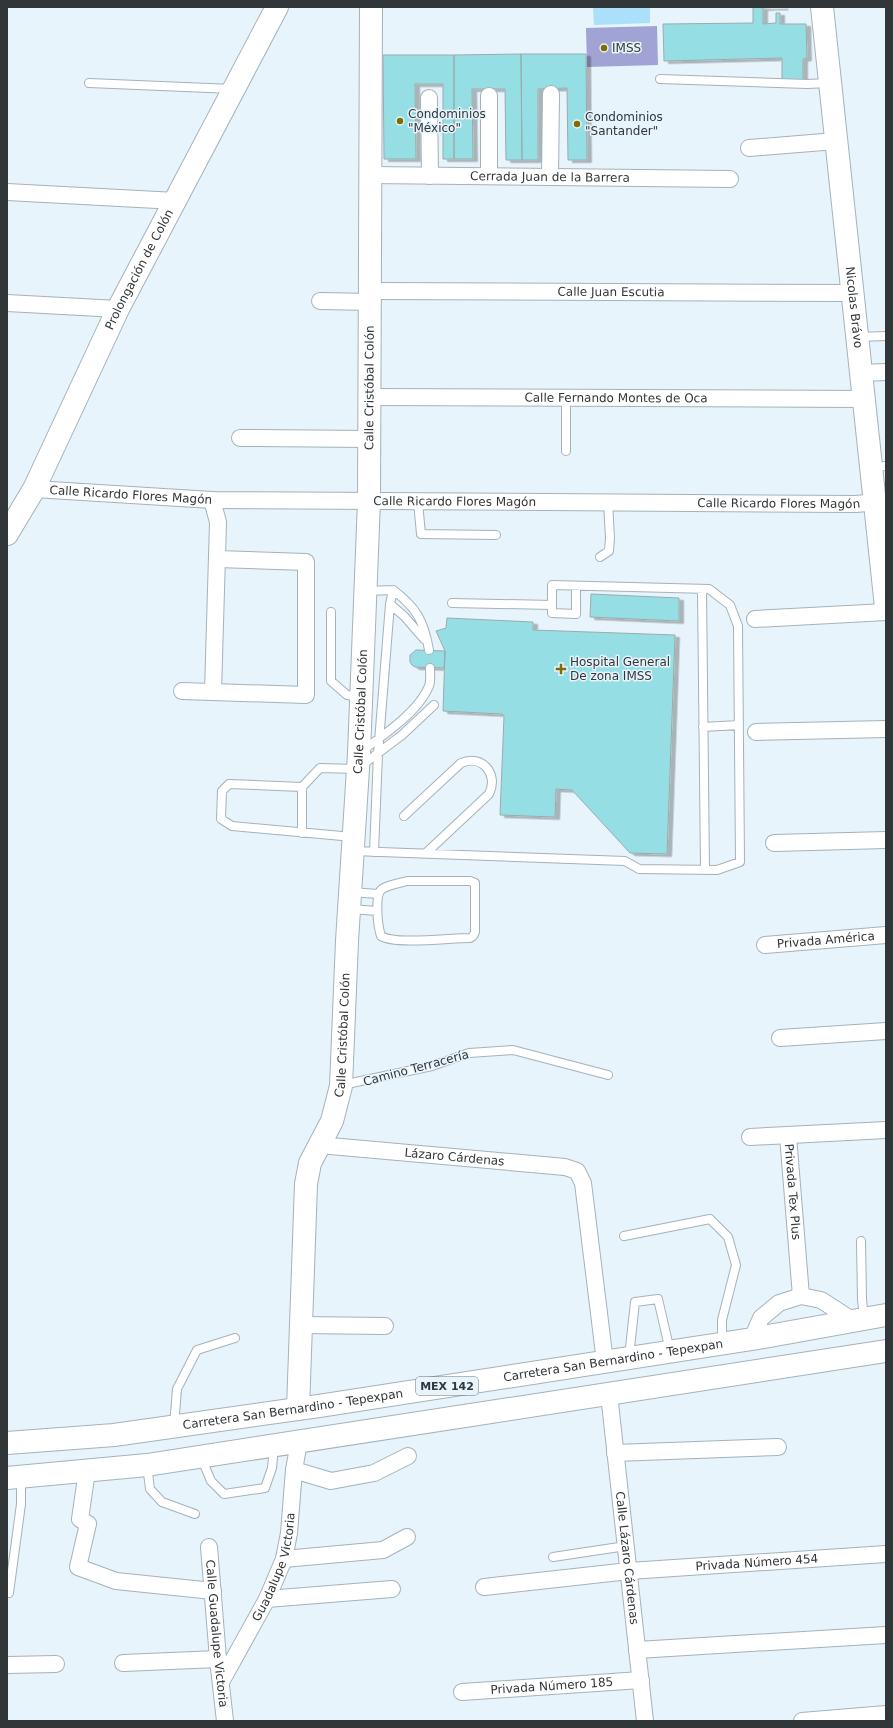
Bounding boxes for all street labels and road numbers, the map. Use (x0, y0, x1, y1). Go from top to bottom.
street label: Cerrada Juan de la Barrera (470, 169, 630, 185)
street label: Prolongación de Colón (102, 207, 176, 332)
street label: Nicolas Brávo (843, 266, 865, 349)
street label: Calle Juan Escutia (557, 285, 665, 299)
street label: Calle Cristóbal Colón (362, 325, 377, 450)
street label: Calle Fernando Montes de Oca (524, 391, 708, 405)
street label: Calle Ricardo Flores Magón (49, 483, 213, 507)
street label: Calle Ricardo Flores Magón (373, 494, 536, 509)
street label: Calle Ricardo Flores Magón (697, 496, 861, 511)
street label: Calle Cristóbal Colón (351, 649, 370, 774)
street label: Privada América (776, 929, 875, 951)
street label: Calle Cristóbal Colón (331, 972, 353, 1099)
street label: Camino Terracería (362, 1047, 470, 1089)
street label: Privada Tex Plus (782, 1143, 803, 1240)
street label: Lázaro Cárdenas (404, 1146, 505, 1169)
street label: Carretera San Bernardino - Tepexpan (502, 1337, 724, 1384)
road number: MEX 142 (416, 1377, 478, 1395)
street label: Carretera San Bernardino - Tepexpan (182, 1386, 404, 1432)
street label: Calle Lázaro Cárdenas (613, 1491, 641, 1625)
street label: Guadalupe Victoria (249, 1512, 298, 1624)
street label: Privada Número 454 (695, 1551, 819, 1574)
street label: Calle Guadalupe Victoria (203, 1559, 230, 1708)
street label: Privada Número 185 (490, 1675, 614, 1697)

